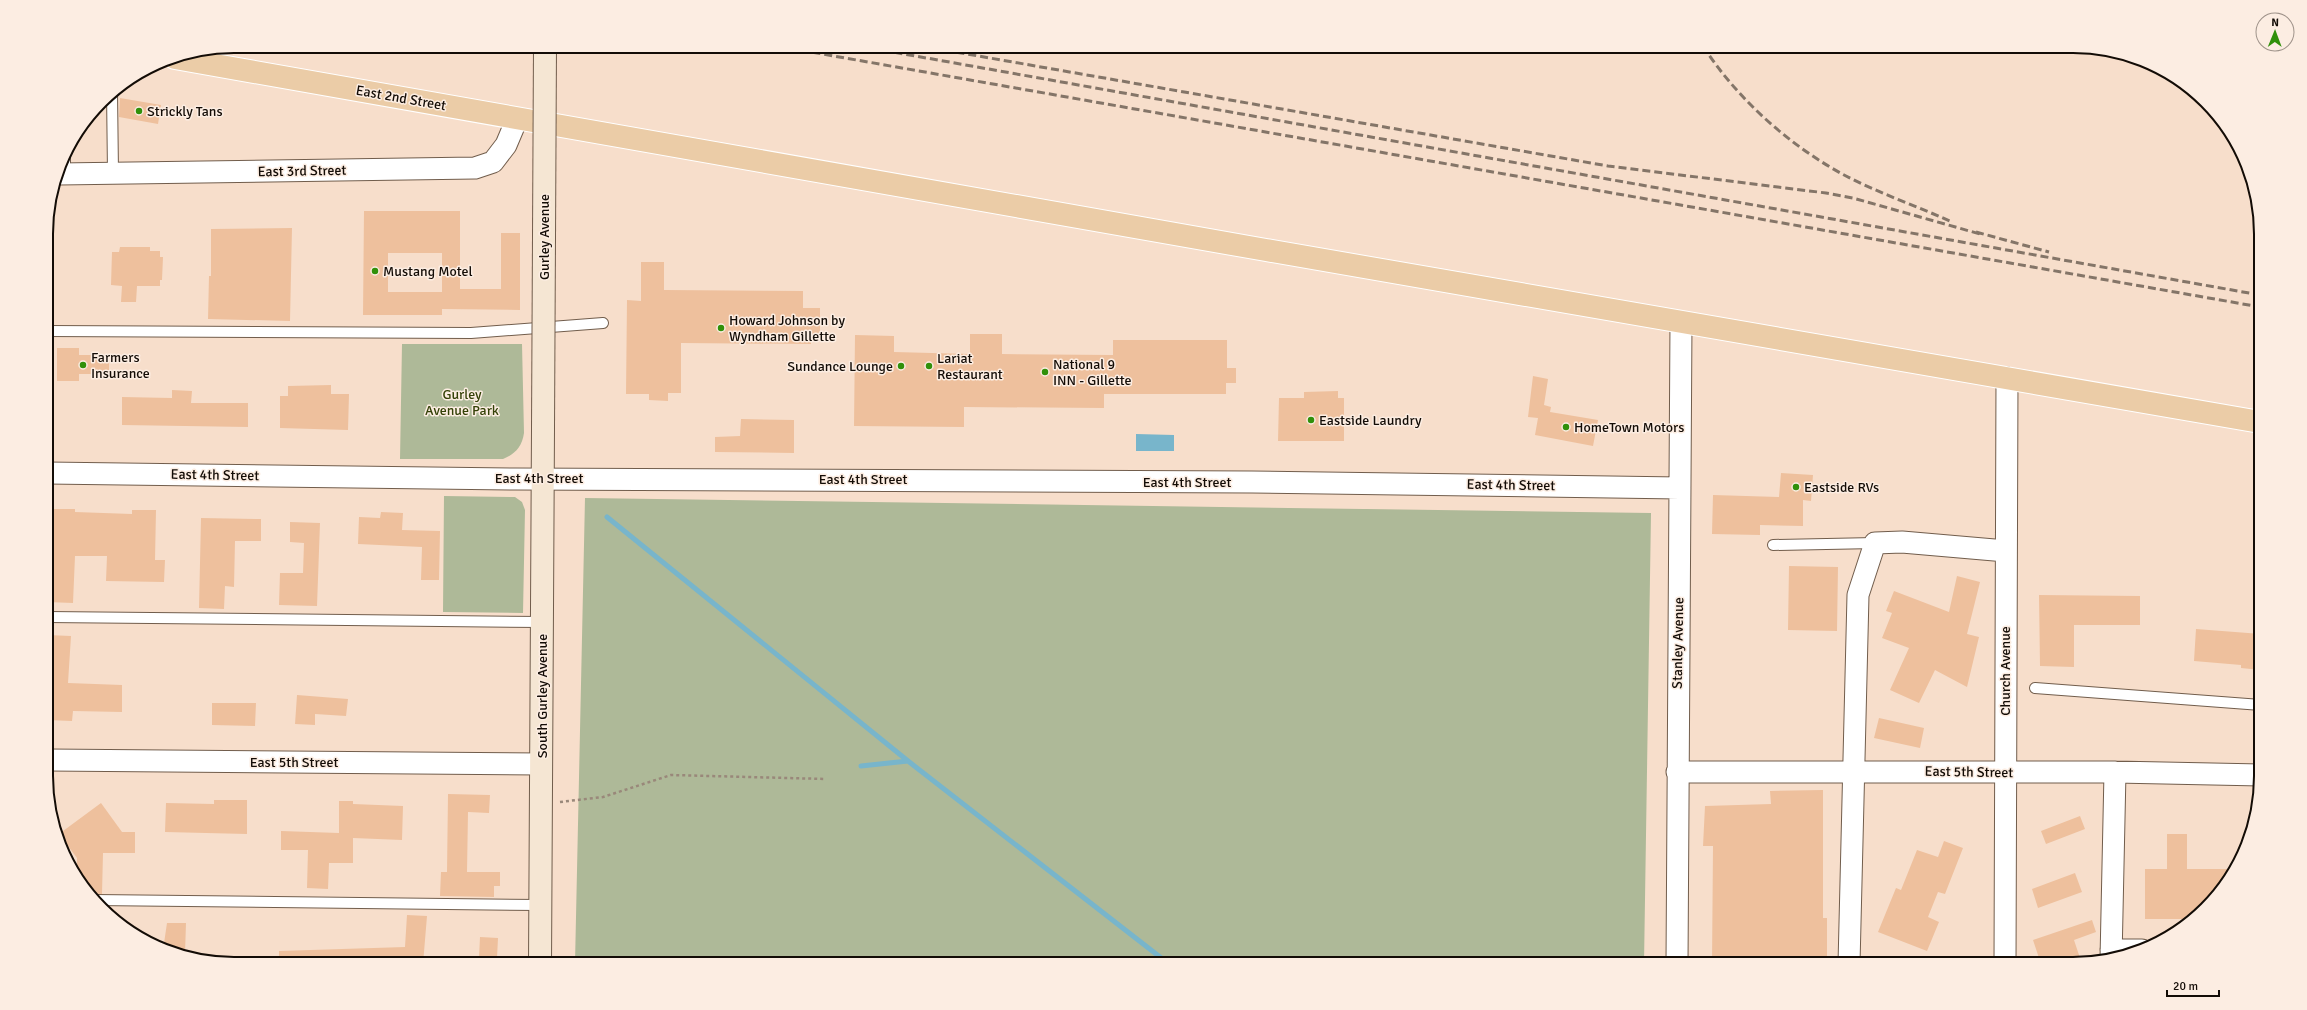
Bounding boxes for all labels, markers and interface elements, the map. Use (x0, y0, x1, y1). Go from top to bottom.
north arrow (2255, 12, 2295, 52)
text: N (2271, 16, 2279, 29)
street label: East 2nd Street (355, 82, 447, 114)
place label: Strickly Tans (147, 103, 223, 120)
marker: Strickly Tans (134, 106, 144, 116)
street label: East 3rd Street (258, 162, 347, 180)
street label: Gurley Avenue (536, 194, 553, 280)
place label: Mustang Motel (383, 263, 473, 280)
marker: Mustang Motel (370, 266, 380, 276)
place label: Howard Johnson by Wyndham Gillette (729, 312, 846, 345)
marker: Howard Johnson by Wyndham Gillette (716, 323, 726, 333)
place label: Farmers Insurance (91, 349, 150, 382)
place label: Lariat Restaurant (937, 350, 1003, 383)
place label: National 9 INN - Gillette (1053, 356, 1132, 389)
place label: Sundance Lounge (787, 358, 893, 375)
marker: Farmers Insurance (78, 360, 88, 370)
marker: Sundance Lounge (896, 361, 906, 371)
marker: Lariat Restaurant (924, 361, 934, 371)
marker: National 9 INN - Gillette (1040, 367, 1050, 377)
park label: Gurley Avenue Park (425, 386, 499, 419)
place label: Eastside Laundry (1319, 412, 1422, 429)
marker: Eastside Laundry (1306, 415, 1316, 425)
place label: HomeTown Motors (1574, 419, 1684, 436)
marker: HomeTown Motors (1561, 422, 1571, 432)
street label: East 4th Street (171, 466, 260, 484)
street label: East 4th Street (495, 470, 583, 487)
street label: East 4th Street (819, 471, 907, 488)
street label: East 4th Street (1143, 474, 1231, 491)
street label: East 4th Street (1467, 476, 1556, 494)
place label: Eastside RVs (1804, 479, 1879, 496)
marker: Eastside RVs (1791, 482, 1801, 492)
street label: Stanley Avenue (1669, 597, 1687, 689)
street label: Church Avenue (1997, 626, 2014, 716)
street label: South Gurley Avenue (534, 634, 551, 758)
street label: East 5th Street (250, 754, 338, 771)
street label: East 5th Street (1925, 763, 2014, 781)
scale bar (2167, 972, 2219, 998)
text: 20 m (2173, 979, 2198, 994)

